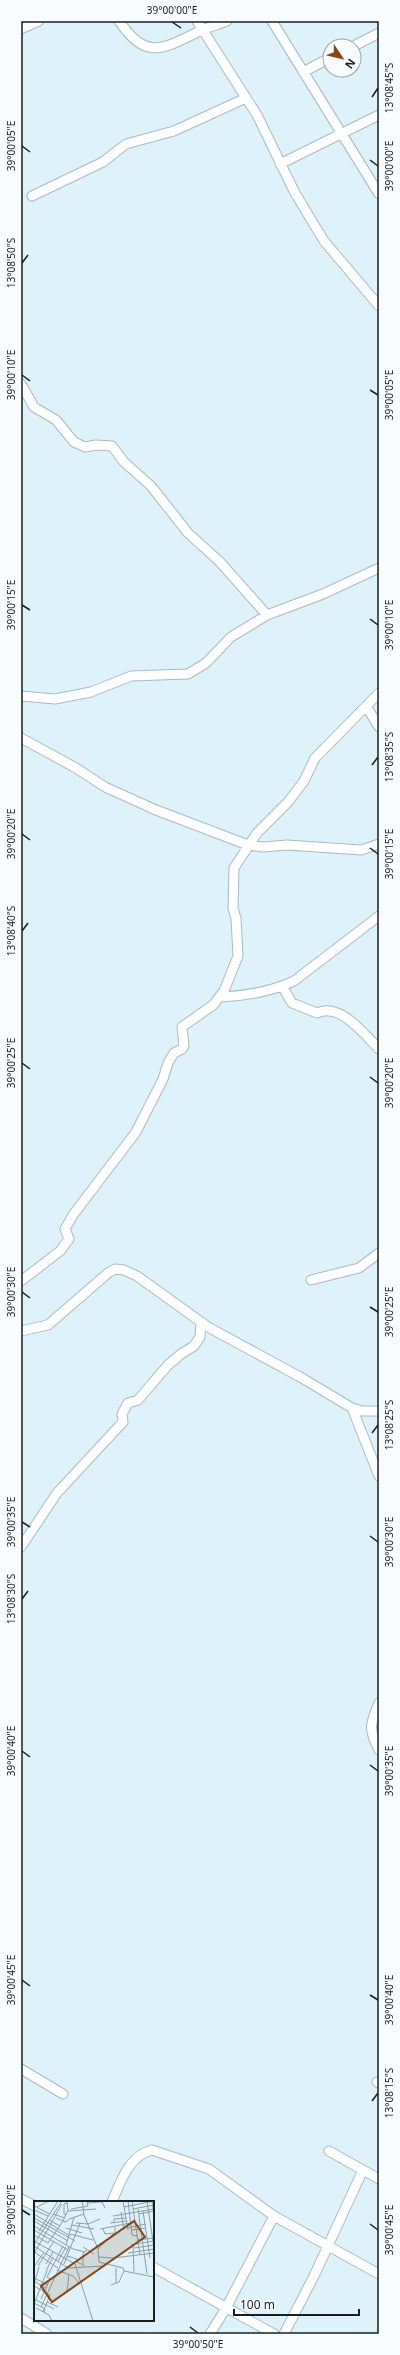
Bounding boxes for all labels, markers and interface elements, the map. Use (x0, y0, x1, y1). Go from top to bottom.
text: 39°00'00"E (147, 3, 197, 17)
north arrow (322, 38, 362, 78)
text: N (342, 56, 359, 72)
text: 13°08'45"S (382, 62, 396, 113)
text: 39°00'05"E (4, 121, 18, 171)
text: 39°00'00"E (382, 141, 396, 191)
text: 13°08'50"S (4, 237, 18, 288)
text: 39°00'10"E (4, 350, 18, 400)
text: 39°00'05"E (382, 370, 396, 420)
text: 39°00'15"E (4, 580, 18, 630)
text: 39°00'10"E (382, 600, 396, 650)
text: 13°08'35"S (382, 731, 396, 782)
text: 39°00'20"E (4, 809, 18, 859)
text: 39°00'15"E (382, 829, 396, 879)
text: 13°08'40"S (4, 905, 18, 956)
text: 39°00'25"E (4, 1038, 18, 1088)
text: 39°00'20"E (382, 1058, 396, 1108)
text: 39°00'30"E (4, 1267, 18, 1317)
text: 39°00'25"E (382, 1287, 396, 1337)
text: 13°08'25"S (382, 1399, 396, 1450)
text: 39°00'35"E (4, 1497, 18, 1547)
text: 39°00'30"E (382, 1517, 396, 1567)
text: 13°08'30"S (4, 1573, 18, 1624)
text: 39°00'40"E (4, 1726, 18, 1776)
text: 39°00'35"E (382, 1746, 396, 1796)
text: 39°00'45"E (4, 1955, 18, 2005)
text: 39°00'40"E (382, 1975, 396, 2025)
text: 13°08'15"S (382, 2067, 396, 2118)
text: 39°00'50"E (4, 2185, 18, 2235)
inset map (34, 2201, 154, 2321)
text: 39°00'45"E (382, 2205, 396, 2255)
scale bar (234, 2291, 359, 2317)
text: 100 m (240, 2296, 275, 2313)
text: 39°00'50"E (173, 2337, 223, 2351)

